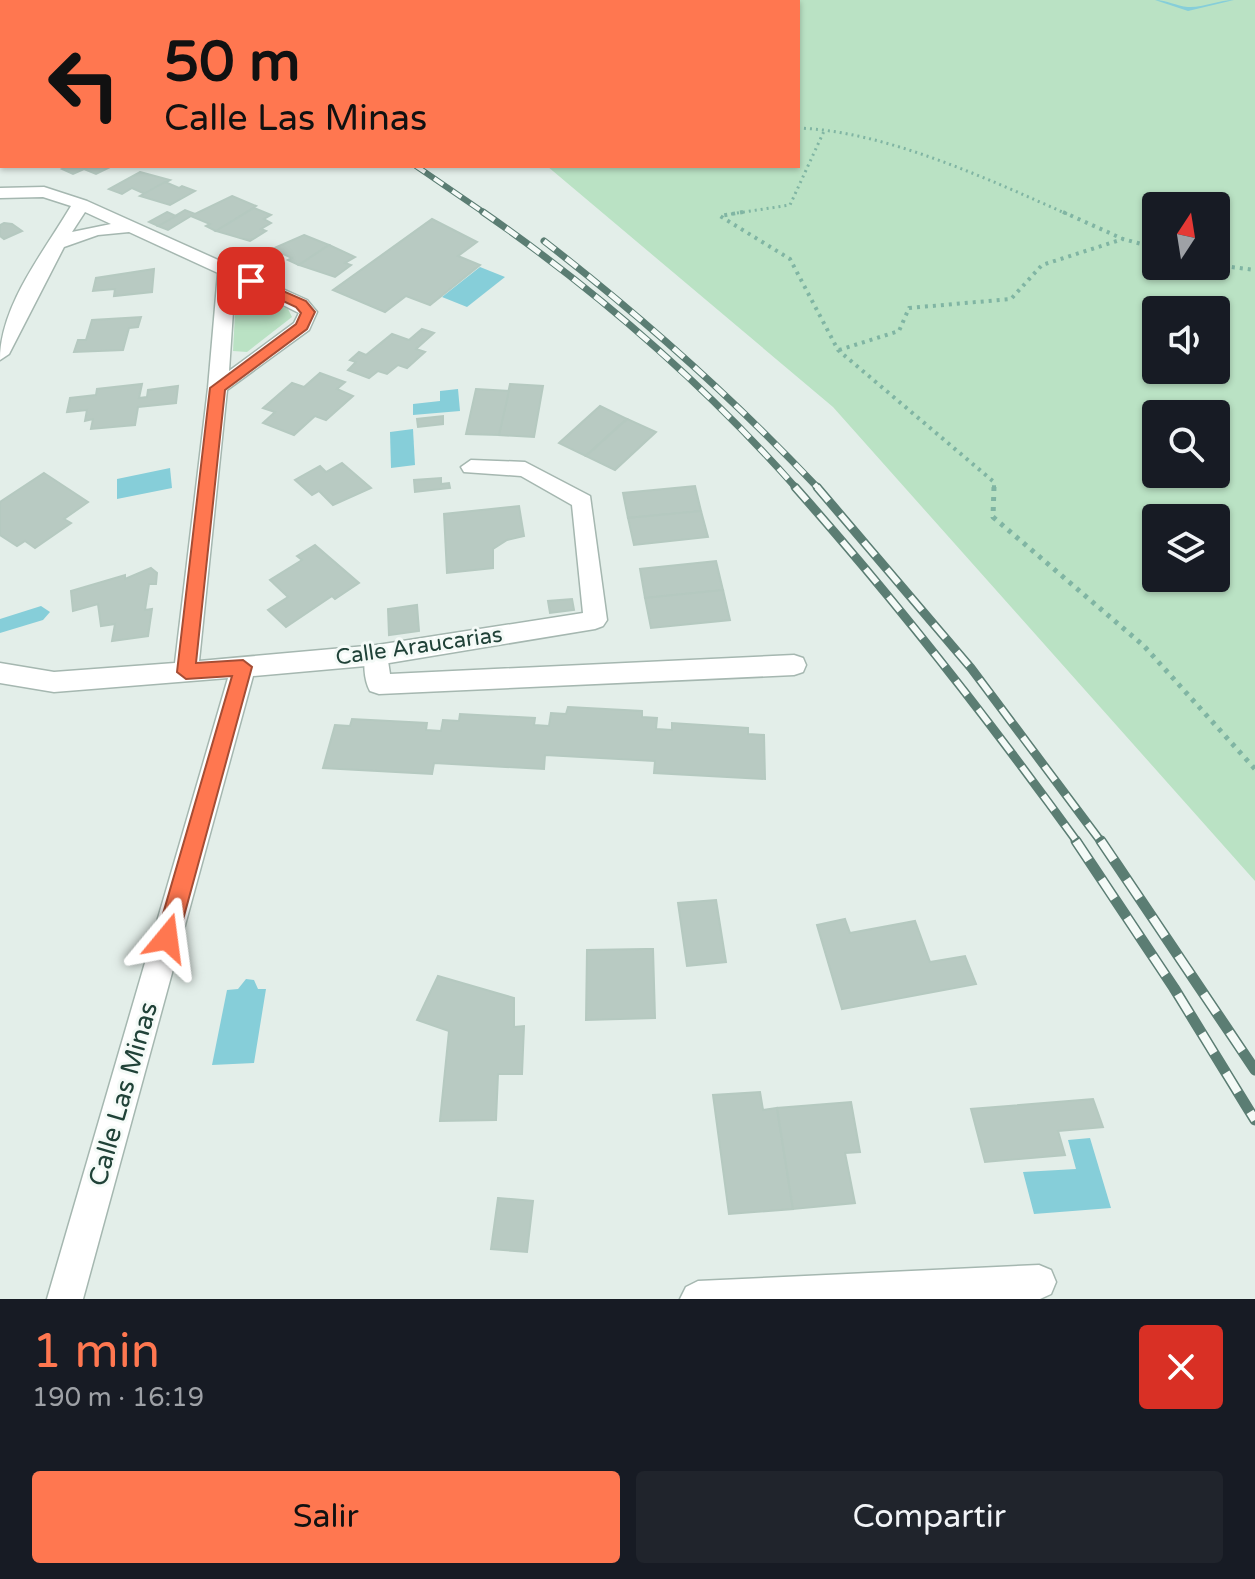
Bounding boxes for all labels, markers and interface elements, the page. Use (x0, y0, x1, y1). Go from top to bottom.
text: 50 m (164, 29, 300, 96)
icon: left (32, 32, 136, 136)
text: Calle Las Minas (164, 97, 427, 140)
north arrow (1142, 192, 1230, 280)
map controls (1142, 192, 1230, 592)
pin (217, 247, 285, 315)
icon: arrive (229, 259, 273, 303)
button: sound (1142, 296, 1230, 384)
button: search (1142, 400, 1230, 488)
button: layers (1142, 504, 1230, 592)
street label: Calle Araucarias (334, 621, 504, 671)
position arrow (125, 896, 209, 980)
street label: Calle Las Minas (82, 998, 164, 1190)
text: 1 min (32, 1323, 160, 1381)
button: close (1139, 1325, 1223, 1409)
text: 190 m · 16:19 (32, 1382, 204, 1413)
button: Salir (32, 1471, 620, 1563)
button: Compartir (636, 1471, 1223, 1563)

